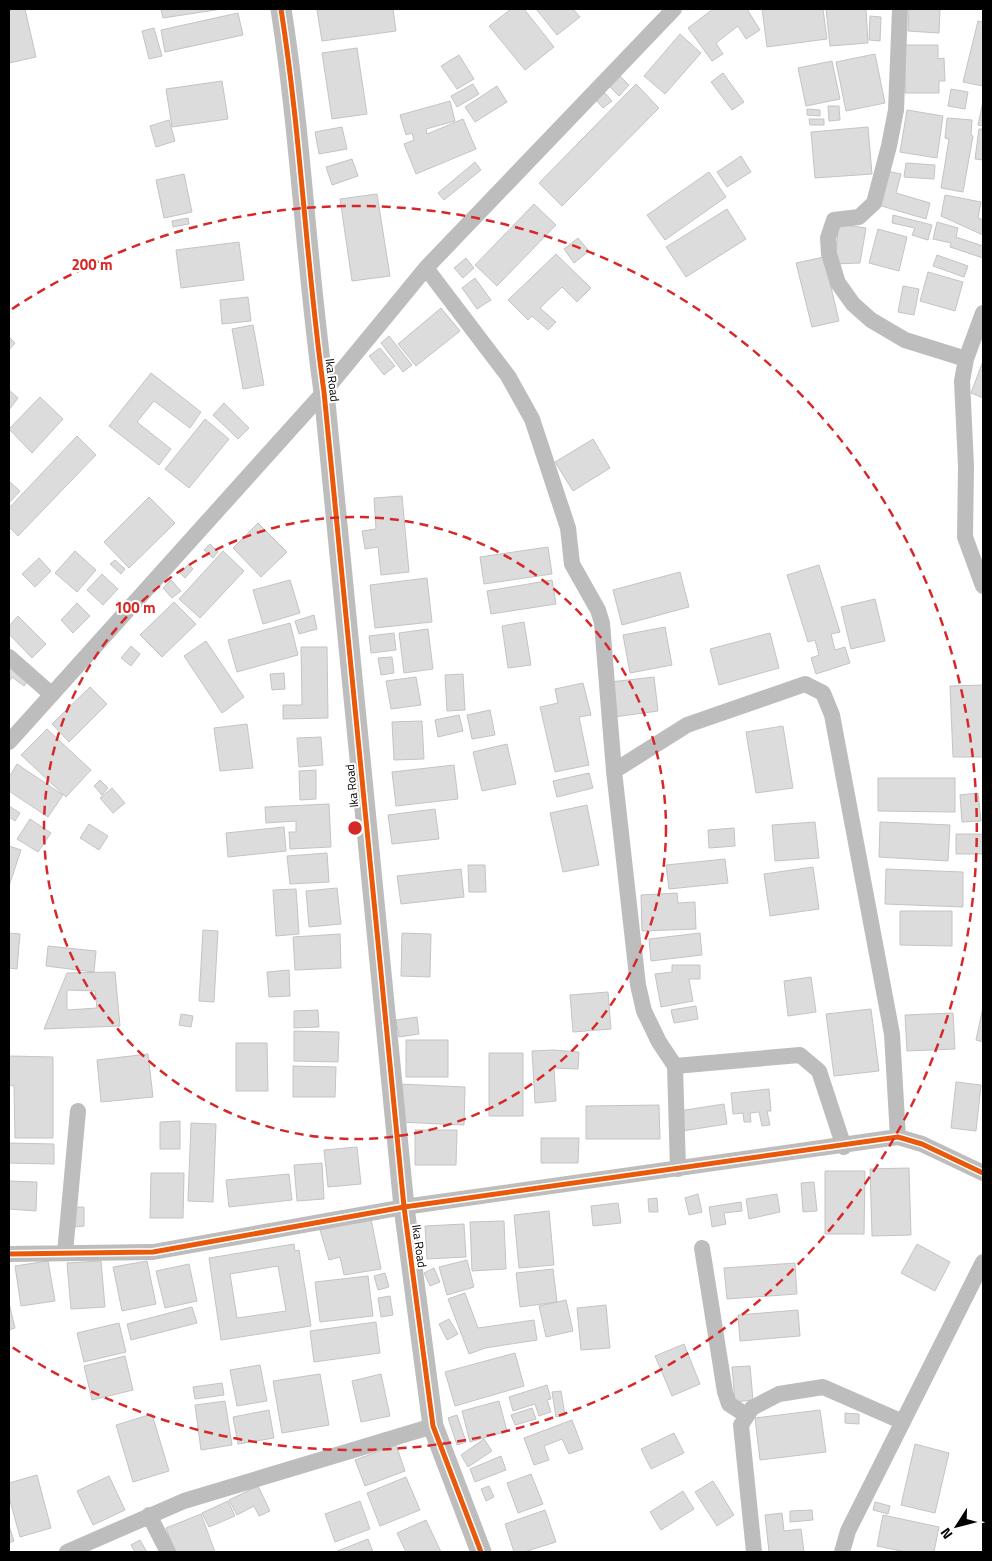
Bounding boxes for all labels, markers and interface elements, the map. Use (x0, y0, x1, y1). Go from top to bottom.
text: 200 m (71, 253, 113, 276)
street label: Ika Road (320, 357, 345, 403)
text: 100 m (114, 596, 156, 619)
street label: Ika Road (340, 764, 363, 809)
centre of rings (346, 819, 364, 837)
street label: Ika Road (407, 1223, 432, 1269)
north arrow (932, 1501, 982, 1551)
text: N (935, 1524, 957, 1544)

